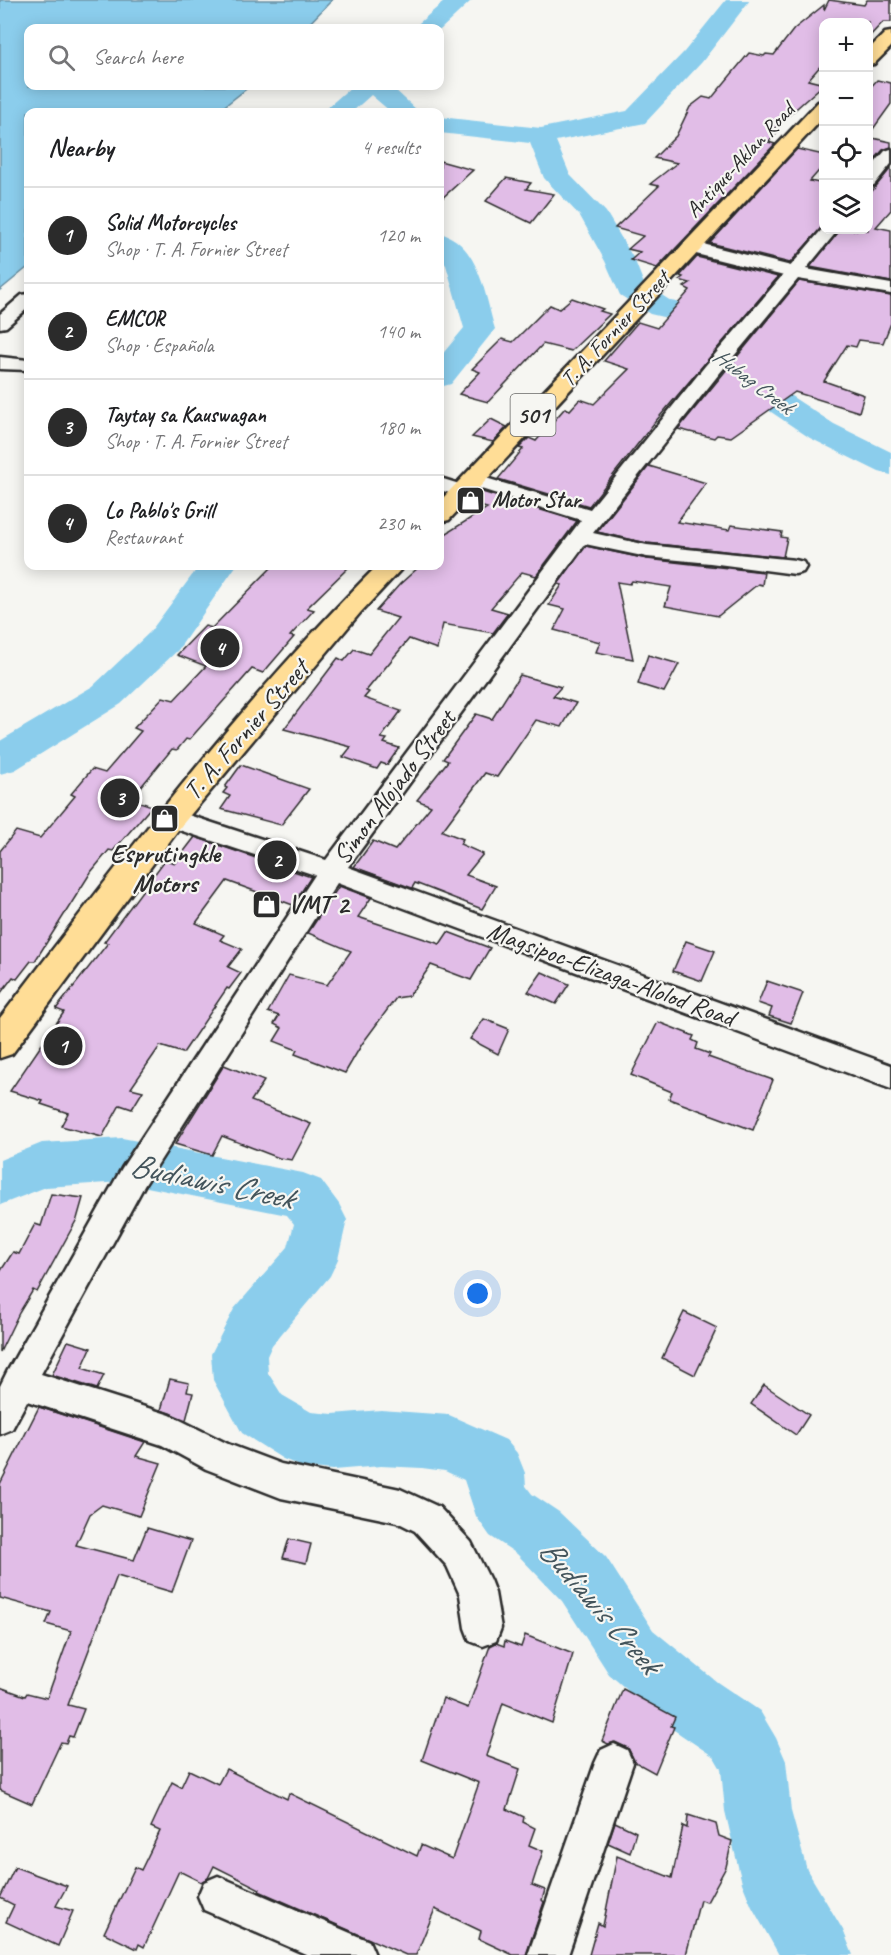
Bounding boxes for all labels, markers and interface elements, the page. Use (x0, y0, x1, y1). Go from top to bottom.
map controls (819, 18, 873, 234)
button: + (819, 18, 873, 72)
search box (24, 24, 444, 90)
icon: search (45, 41, 78, 74)
text: Search here (93, 43, 183, 71)
button: − (819, 72, 873, 126)
street label: Antique-Aklan Road (679, 94, 803, 224)
button: locate (819, 126, 873, 180)
text: Nearby (48, 131, 113, 164)
text: 4 results (361, 135, 420, 160)
button: layers (819, 180, 873, 234)
text: Solid Motorcycles (105, 209, 236, 237)
text: 1 (63, 223, 72, 248)
text: 120 m (377, 223, 420, 248)
text: Shop · T. A. Fornier Street (105, 237, 287, 262)
street label: T. A. Fornier Street (554, 263, 678, 393)
text: EMCOR (105, 305, 165, 333)
text: 2 (63, 319, 72, 344)
text: 140 m (377, 319, 420, 344)
text: Shop · Española (105, 333, 214, 358)
water label: Hubag Creek (708, 342, 802, 422)
road number: 501 (510, 394, 556, 436)
text: Taytay sa Kauswagan (105, 401, 266, 429)
text: 3 (63, 415, 72, 440)
text: 180 m (377, 415, 420, 440)
text: Shop · T. A. Fornier Street (105, 429, 287, 454)
shop icon: Motor Star (455, 484, 487, 516)
place label: Motor Star (492, 486, 583, 514)
text: Lo Pablo's Grill (105, 497, 214, 525)
text: 4 (63, 511, 72, 536)
text: 230 m (377, 511, 420, 536)
text: Restaurant (105, 525, 182, 550)
pin: 4 (200, 626, 240, 670)
street label: T. A. Fornier Street (176, 651, 318, 807)
street label: Simon Alojado Street (325, 701, 464, 871)
pin: 3 (100, 776, 140, 820)
shop icon: Esprutingkle Motors (149, 803, 181, 835)
place label: Esprutingkle Motors (110, 837, 222, 900)
pin: 2 (258, 838, 296, 882)
shop icon: VMT 2 (251, 888, 283, 920)
place label: VMT 2 (288, 888, 351, 921)
street label: Magsipoc-Elizaga-Alolod Road (483, 914, 743, 1035)
pin: 1 (44, 1024, 82, 1068)
water label: Budiawis Creek (127, 1143, 302, 1220)
your location (463, 1279, 492, 1308)
water label: Budiawis Creek (530, 1530, 673, 1686)

